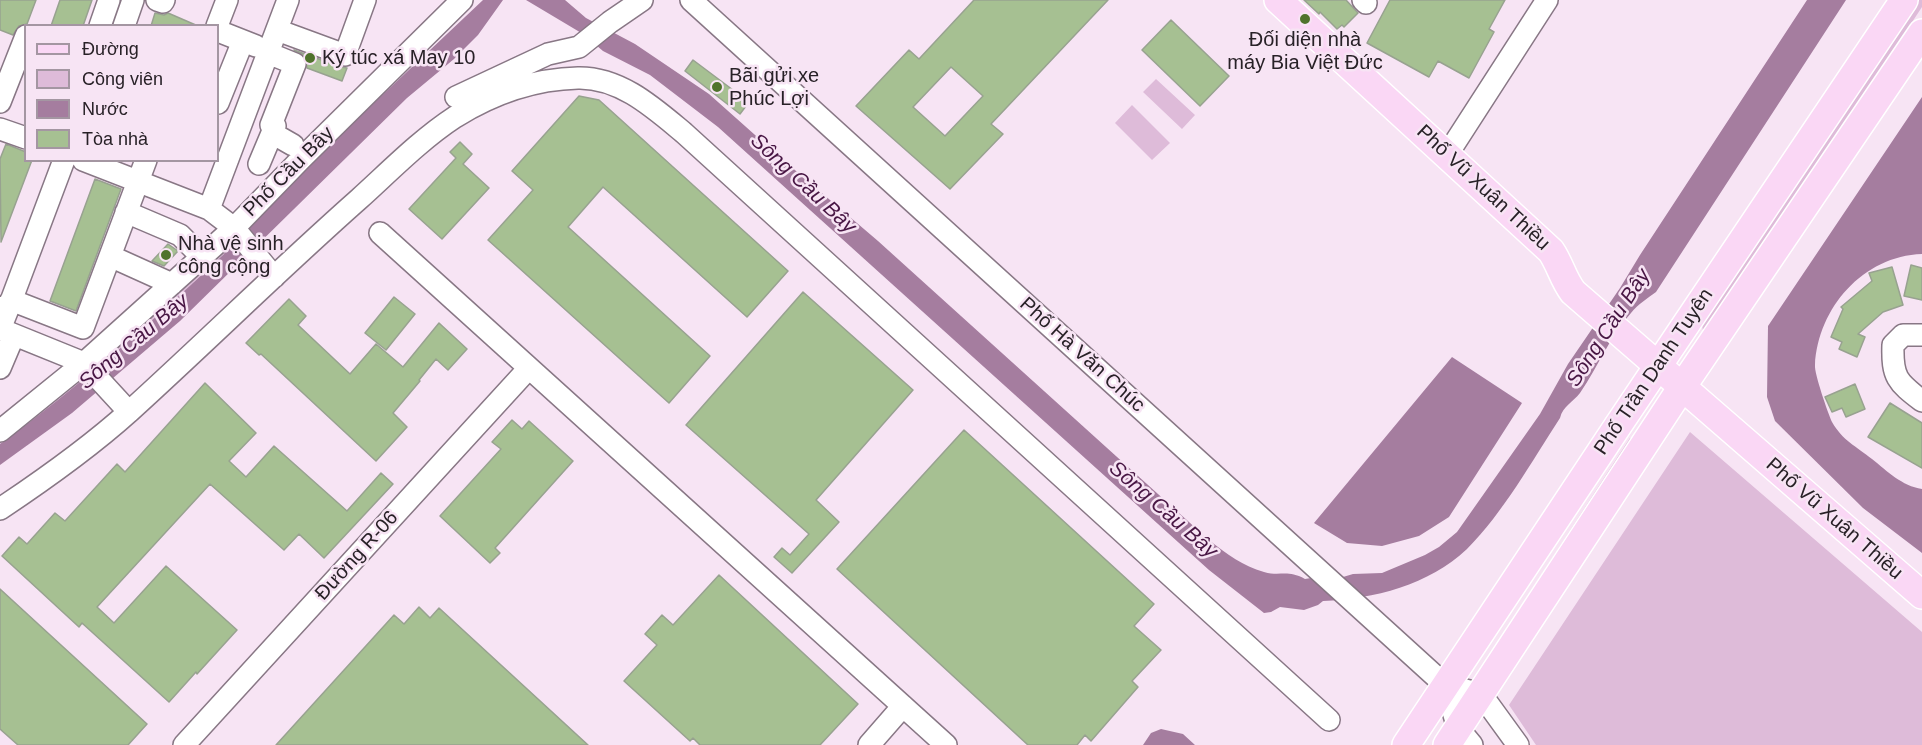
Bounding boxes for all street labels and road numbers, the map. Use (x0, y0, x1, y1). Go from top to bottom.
street label: Phố Vũ Xuân Thiều (1411, 120, 1555, 256)
street label: Phố Cầu Bây (239, 122, 339, 222)
street label: Phố Trần Danh Tuyên (1589, 284, 1719, 460)
street label: Phố Hà Văn Chúc (1014, 293, 1150, 417)
street label: Phố Vũ Xuân Thiều (1761, 453, 1907, 585)
street label: Đường R-06 (311, 506, 403, 606)

